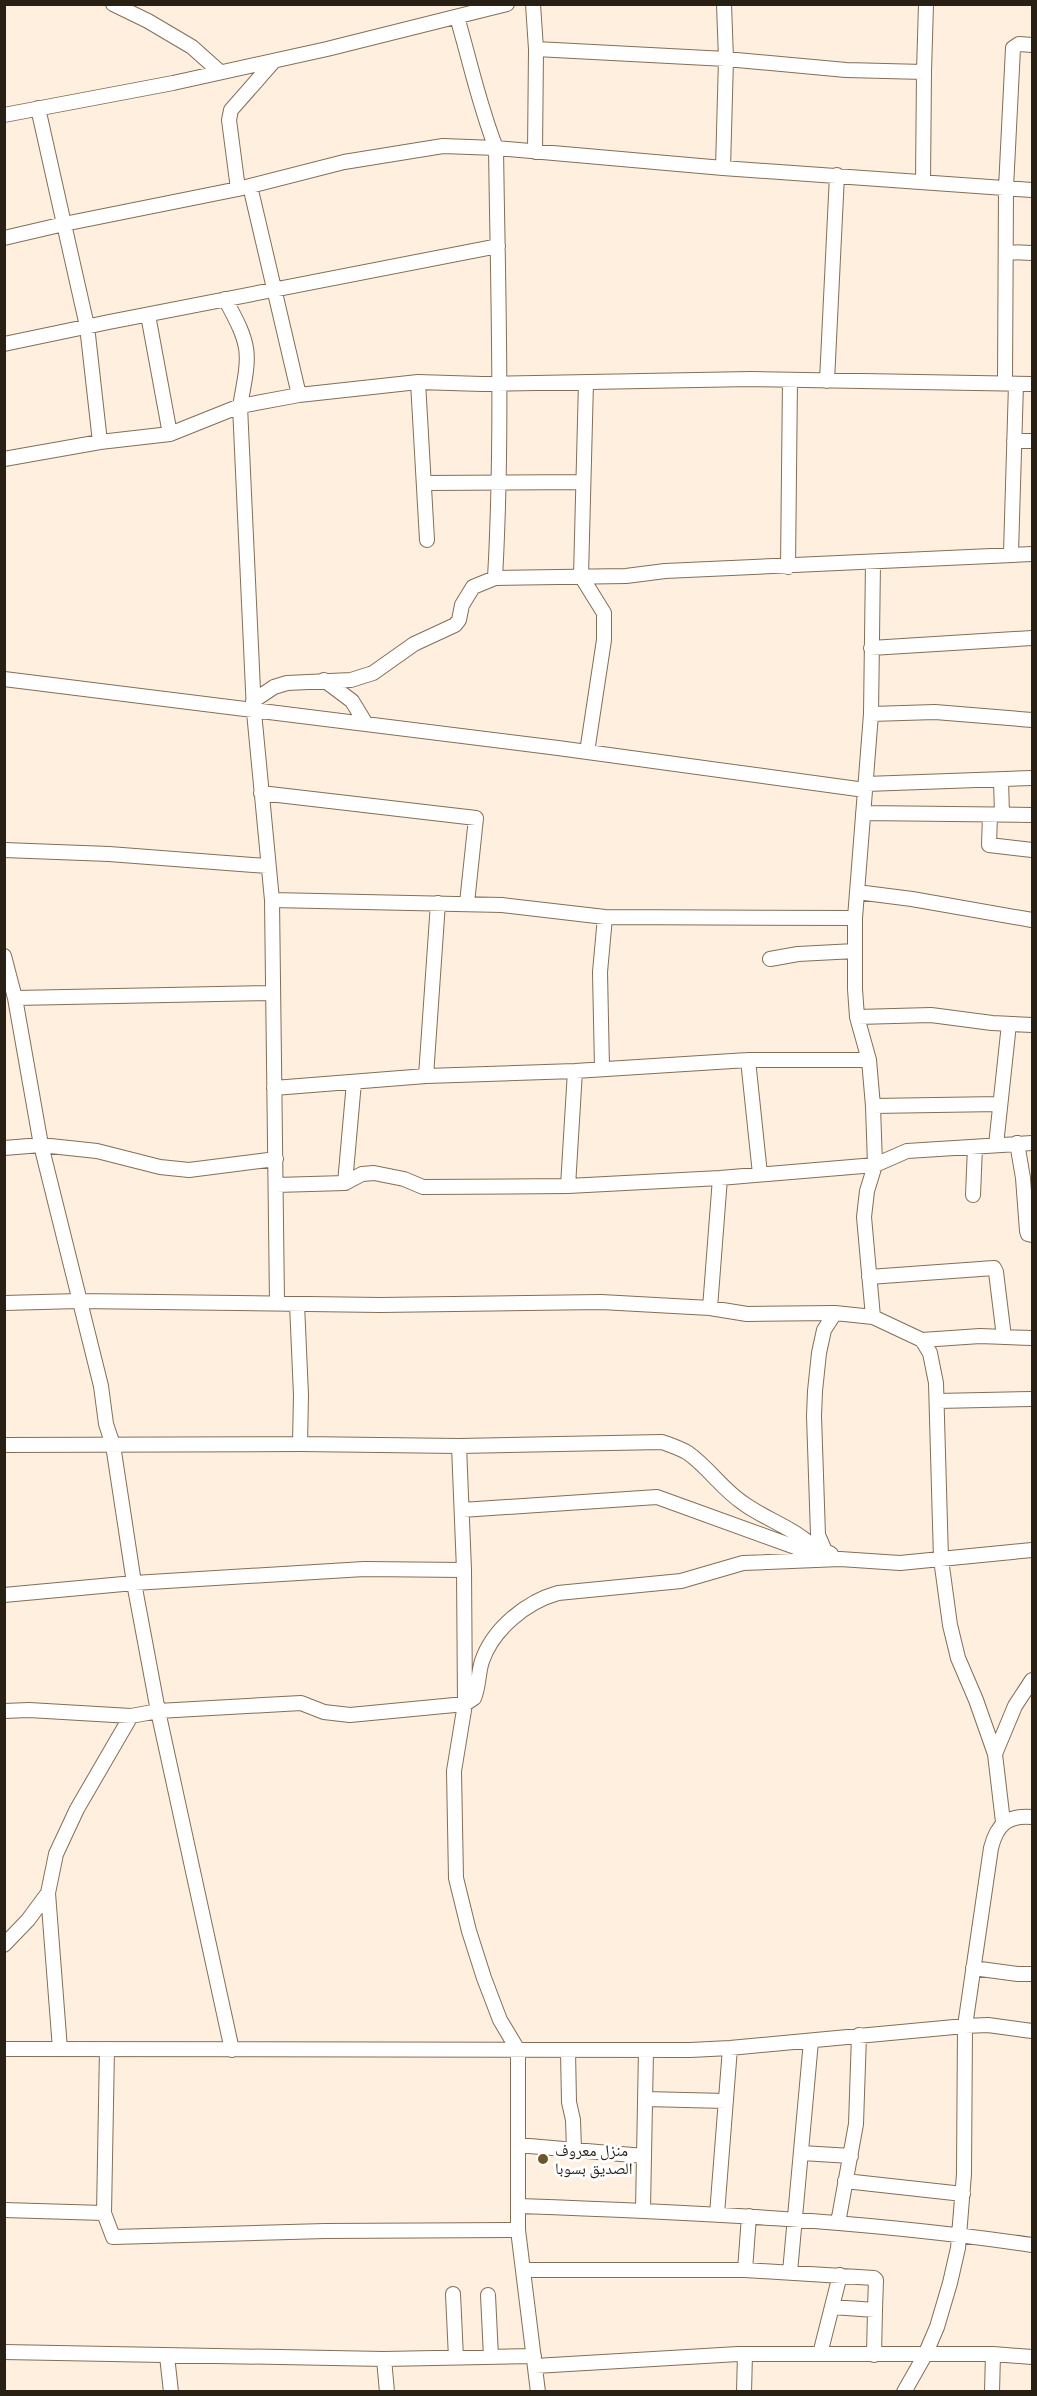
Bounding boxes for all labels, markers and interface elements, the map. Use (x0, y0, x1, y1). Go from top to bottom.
place label: منزل معروف الصديق بسوبا (555, 2141, 633, 2179)
marker: منزل معروف الصديق بسوبا (536, 2152, 550, 2166)

